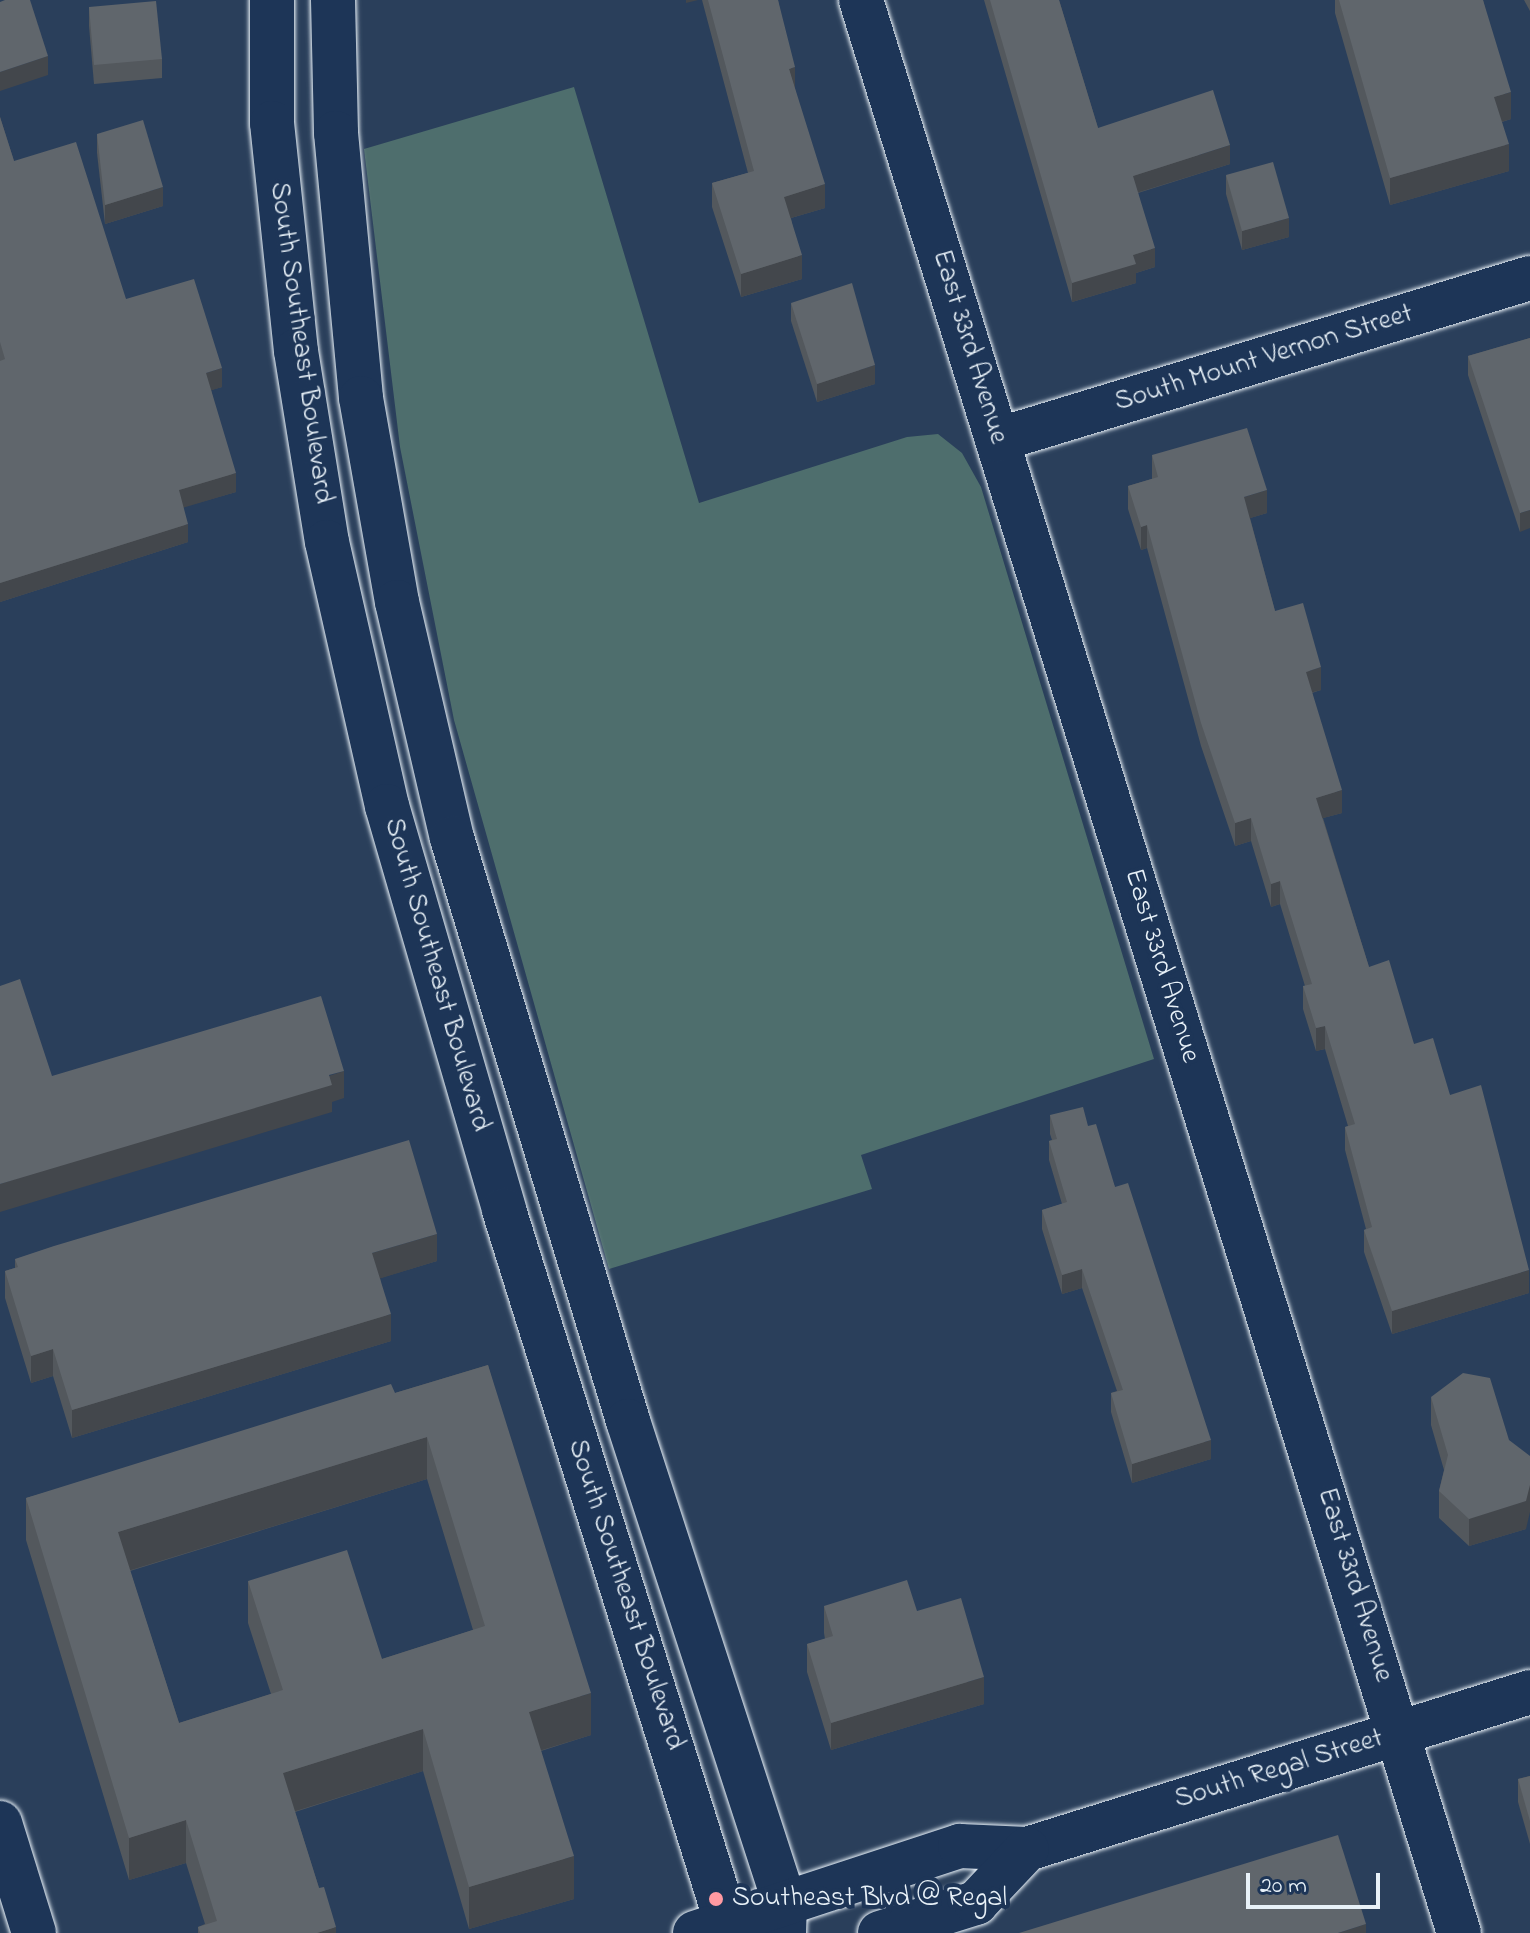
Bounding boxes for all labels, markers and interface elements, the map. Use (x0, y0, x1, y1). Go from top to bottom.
street label: South Southeast Boulevard (261, 180, 339, 506)
street label: East 33rd Avenue (924, 246, 1014, 448)
street label: South Mount Vernon Street (1111, 298, 1417, 420)
street label: South Southeast Boulevard (375, 814, 497, 1136)
street label: East 33rd Avenue (1116, 865, 1206, 1067)
street label: South Southeast Boulevard (559, 1435, 691, 1755)
street label: East 33rd Avenue (1309, 1484, 1399, 1686)
street label: South Regal Street (1171, 1722, 1387, 1818)
scale bar (1250, 1857, 1384, 1907)
text: 20 m (1260, 1869, 1307, 1904)
place label: Southeast Blvd @ Regal (732, 1882, 1007, 1916)
marker: Southeast Blvd @ Regal (707, 1890, 725, 1908)

